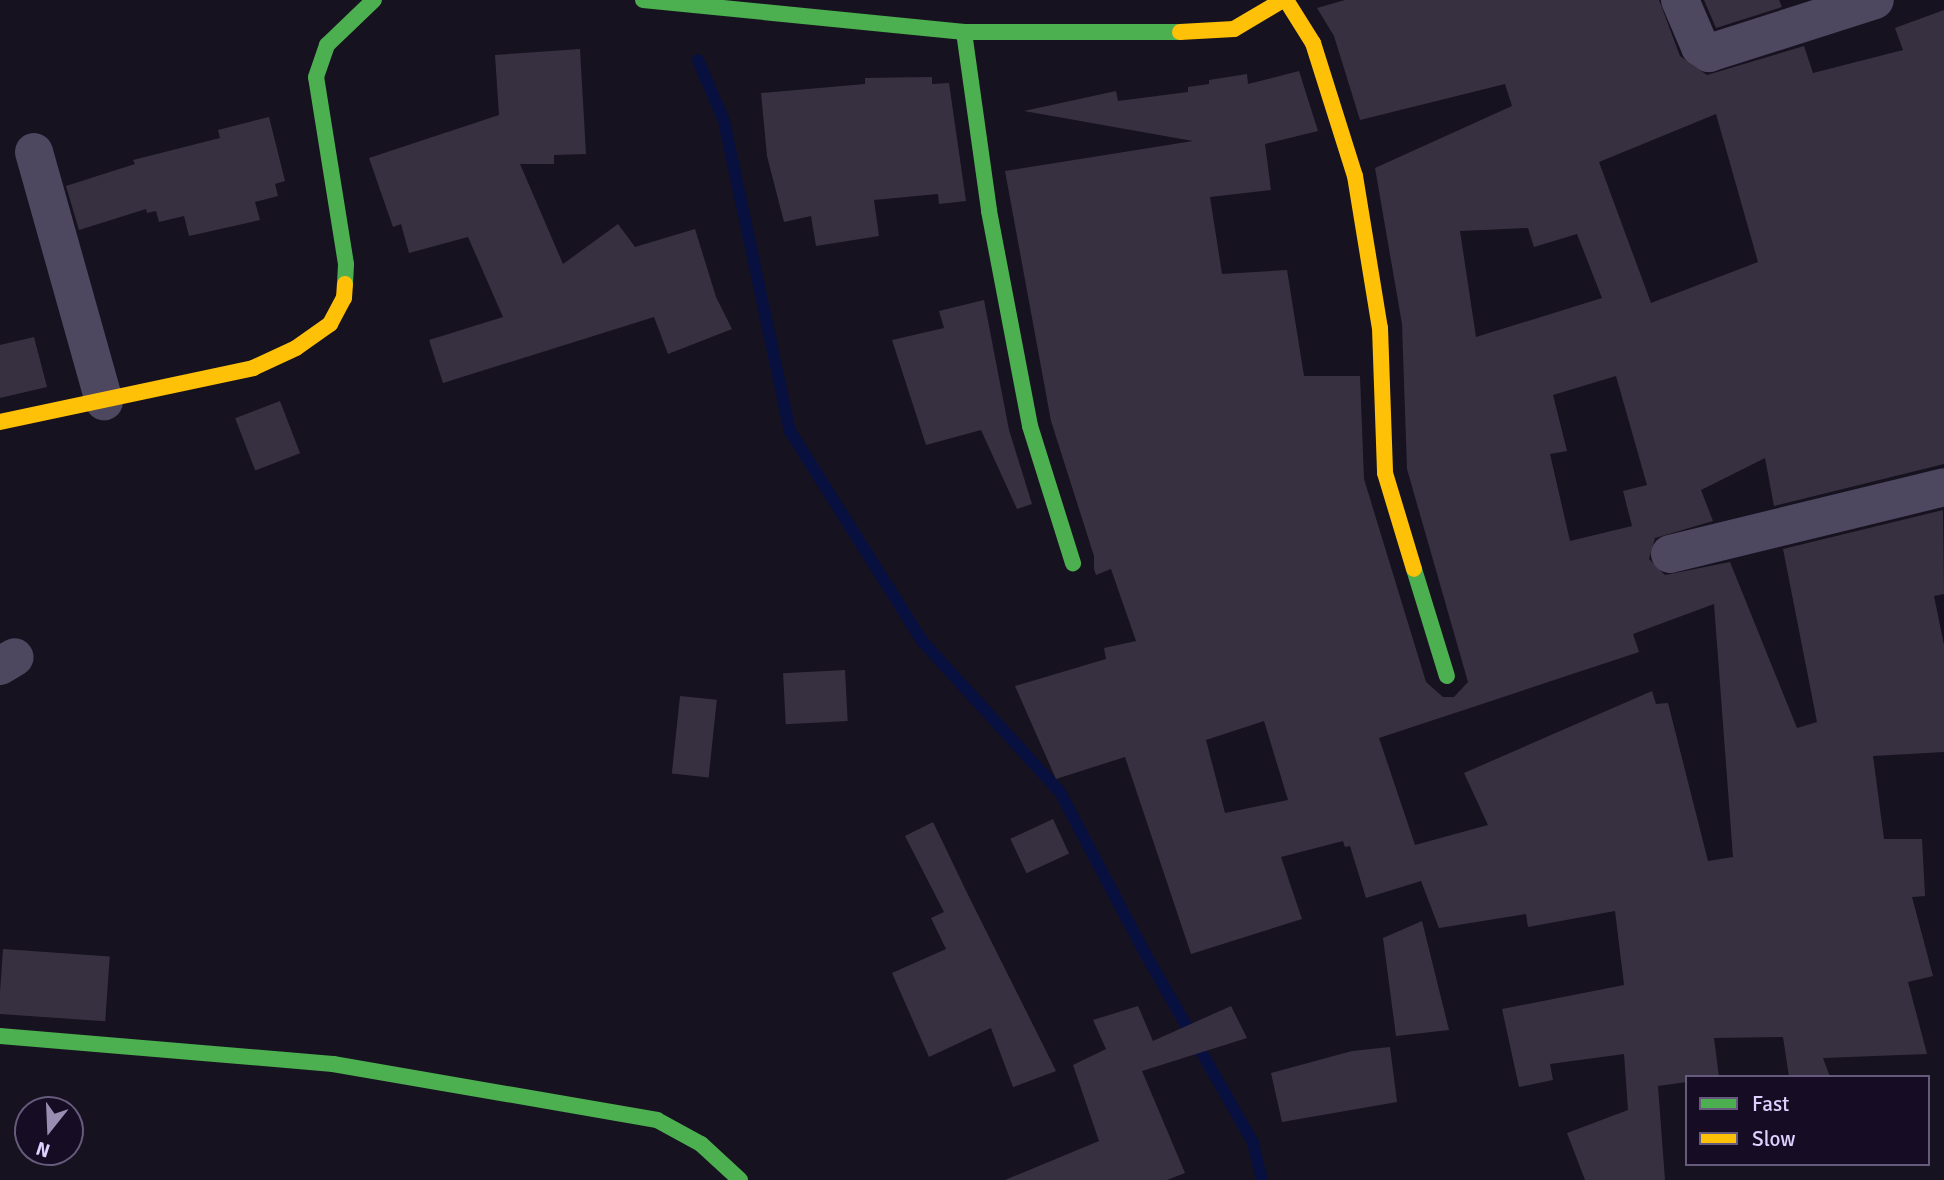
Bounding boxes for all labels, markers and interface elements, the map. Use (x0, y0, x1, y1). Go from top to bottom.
legend (1685, 1075, 1930, 1166)
text: Fast (1752, 1091, 1789, 1117)
north arrow (14, 1096, 84, 1166)
text: Slow (1752, 1126, 1796, 1152)
text: N (33, 1136, 53, 1163)

